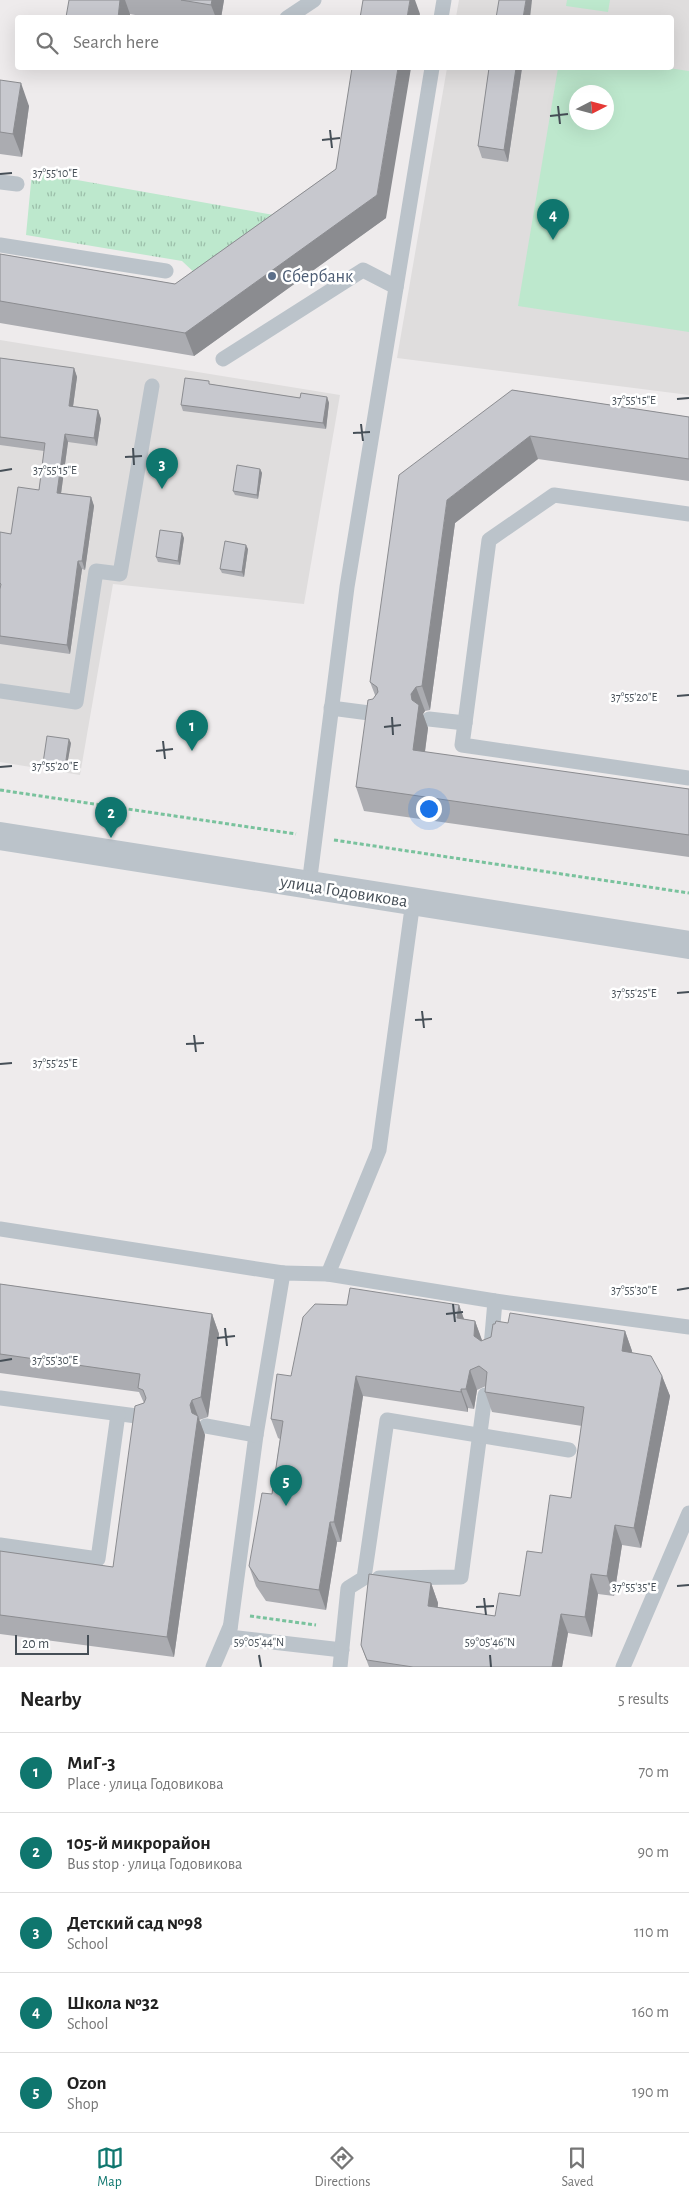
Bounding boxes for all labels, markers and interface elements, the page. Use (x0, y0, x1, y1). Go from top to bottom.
search box (15, 15, 674, 70)
icon: search (33, 29, 61, 57)
text: Search here (73, 33, 159, 52)
north arrow (569, 85, 614, 130)
text: 37°55'10"E (32, 167, 78, 179)
pin: 4 (537, 199, 569, 240)
place label: Сбербанк (282, 267, 354, 286)
marker: Сбербанк (266, 270, 278, 282)
text: 37°55'15"E (612, 394, 656, 406)
pin: 3 (146, 448, 178, 489)
text: 37°55'15"E (33, 464, 77, 476)
text: 37°55'20"E (611, 691, 657, 703)
pin: 1 (176, 710, 208, 751)
text: 37°55'20"E (32, 760, 78, 772)
your location (416, 796, 442, 822)
pin: 2 (95, 797, 127, 838)
street label: улица Годовикова (278, 873, 409, 911)
text: 37°55'25"E (611, 987, 657, 999)
text: 37°55'25"E (32, 1057, 78, 1069)
text: 37°55'30"E (611, 1284, 657, 1296)
text: 37°55'30"E (32, 1354, 78, 1366)
pin: 5 (270, 1465, 302, 1506)
text: 37°55'35"E (612, 1581, 657, 1593)
scale bar (15, 1632, 89, 1655)
text: 59°05'44"N (234, 1636, 284, 1648)
text: 59°05'46"N (465, 1636, 515, 1648)
text: 20 m (22, 1637, 49, 1651)
text: Nearby (20, 1689, 81, 1710)
text: 5 results (618, 1691, 669, 1707)
text: МиГ-3 (67, 1754, 115, 1773)
text: 1 (33, 1764, 39, 1780)
text: 70 m (638, 1764, 669, 1780)
text: Place · улица Годовикова (67, 1776, 223, 1792)
text: 105-й микрорайон (67, 1834, 211, 1853)
text: 2 (32, 1844, 40, 1860)
text: 90 m (638, 1844, 669, 1860)
text: Bus stop · улица Годовикова (67, 1856, 242, 1872)
text: Детский сад №98 (67, 1914, 203, 1933)
text: 3 (33, 1924, 39, 1940)
text: 110 m (634, 1924, 669, 1940)
text: School (67, 1936, 108, 1952)
text: Школа №32 (67, 1994, 159, 2013)
text: 4 (32, 2004, 40, 2020)
text: 160 m (632, 2004, 669, 2020)
text: School (67, 2016, 108, 2032)
text: Ozon (67, 2074, 106, 2093)
text: 5 (33, 2084, 39, 2100)
text: 190 m (632, 2084, 669, 2100)
text: Shop (67, 2096, 99, 2112)
tab: Map (96, 2144, 124, 2191)
tab: Directions (315, 2144, 370, 2191)
tab: Saved (561, 2144, 593, 2191)

